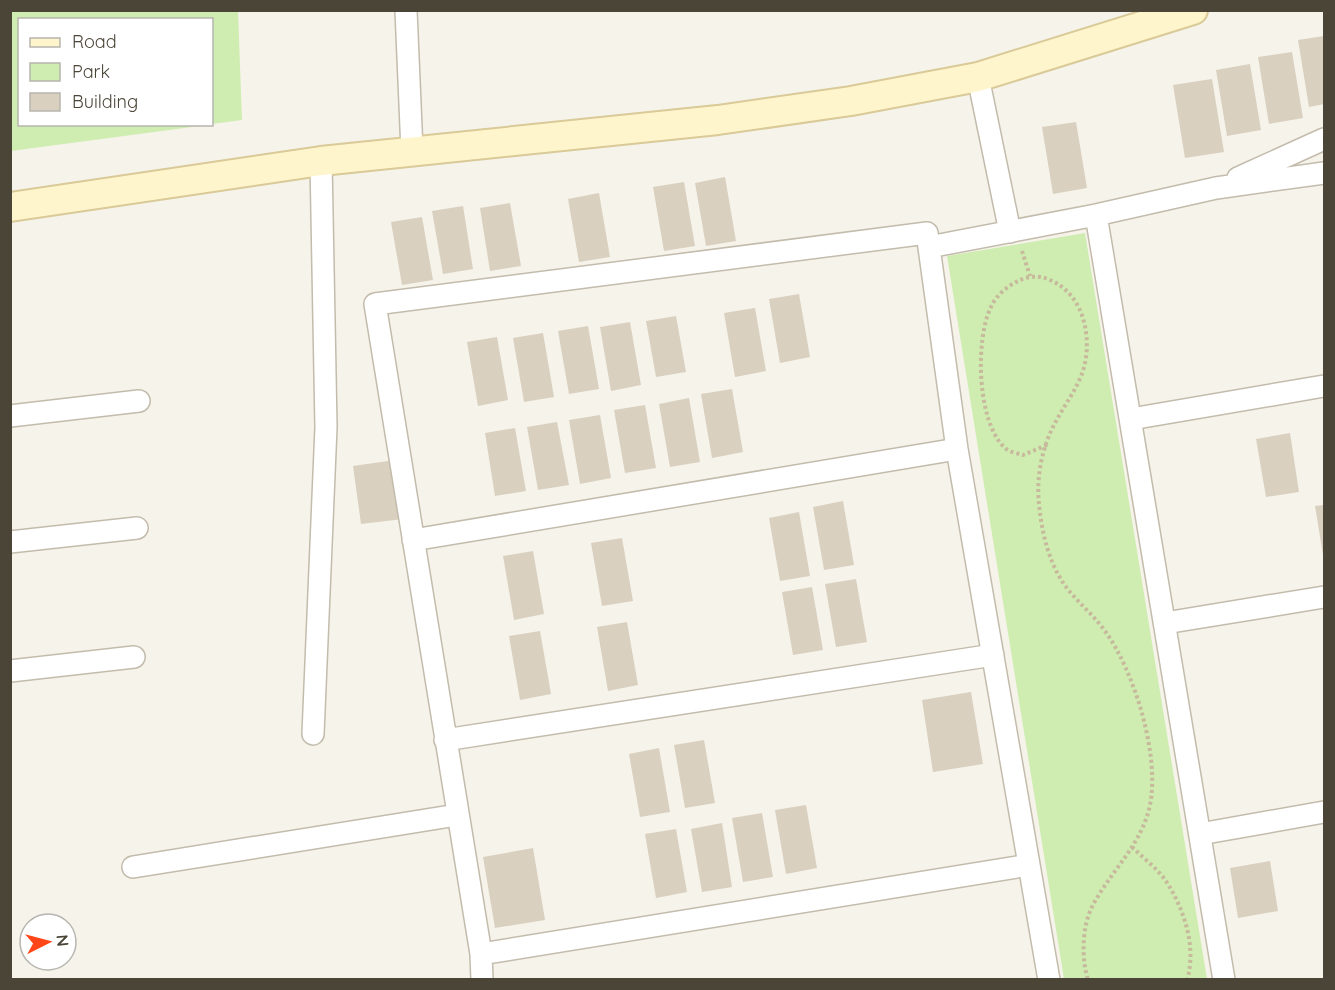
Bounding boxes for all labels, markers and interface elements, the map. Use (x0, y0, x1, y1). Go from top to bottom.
legend (18, 18, 213, 126)
text: Road (72, 30, 117, 53)
text: Park (72, 60, 110, 83)
text: Building (72, 90, 138, 113)
north arrow (18, 912, 78, 972)
text: N (52, 934, 73, 947)

